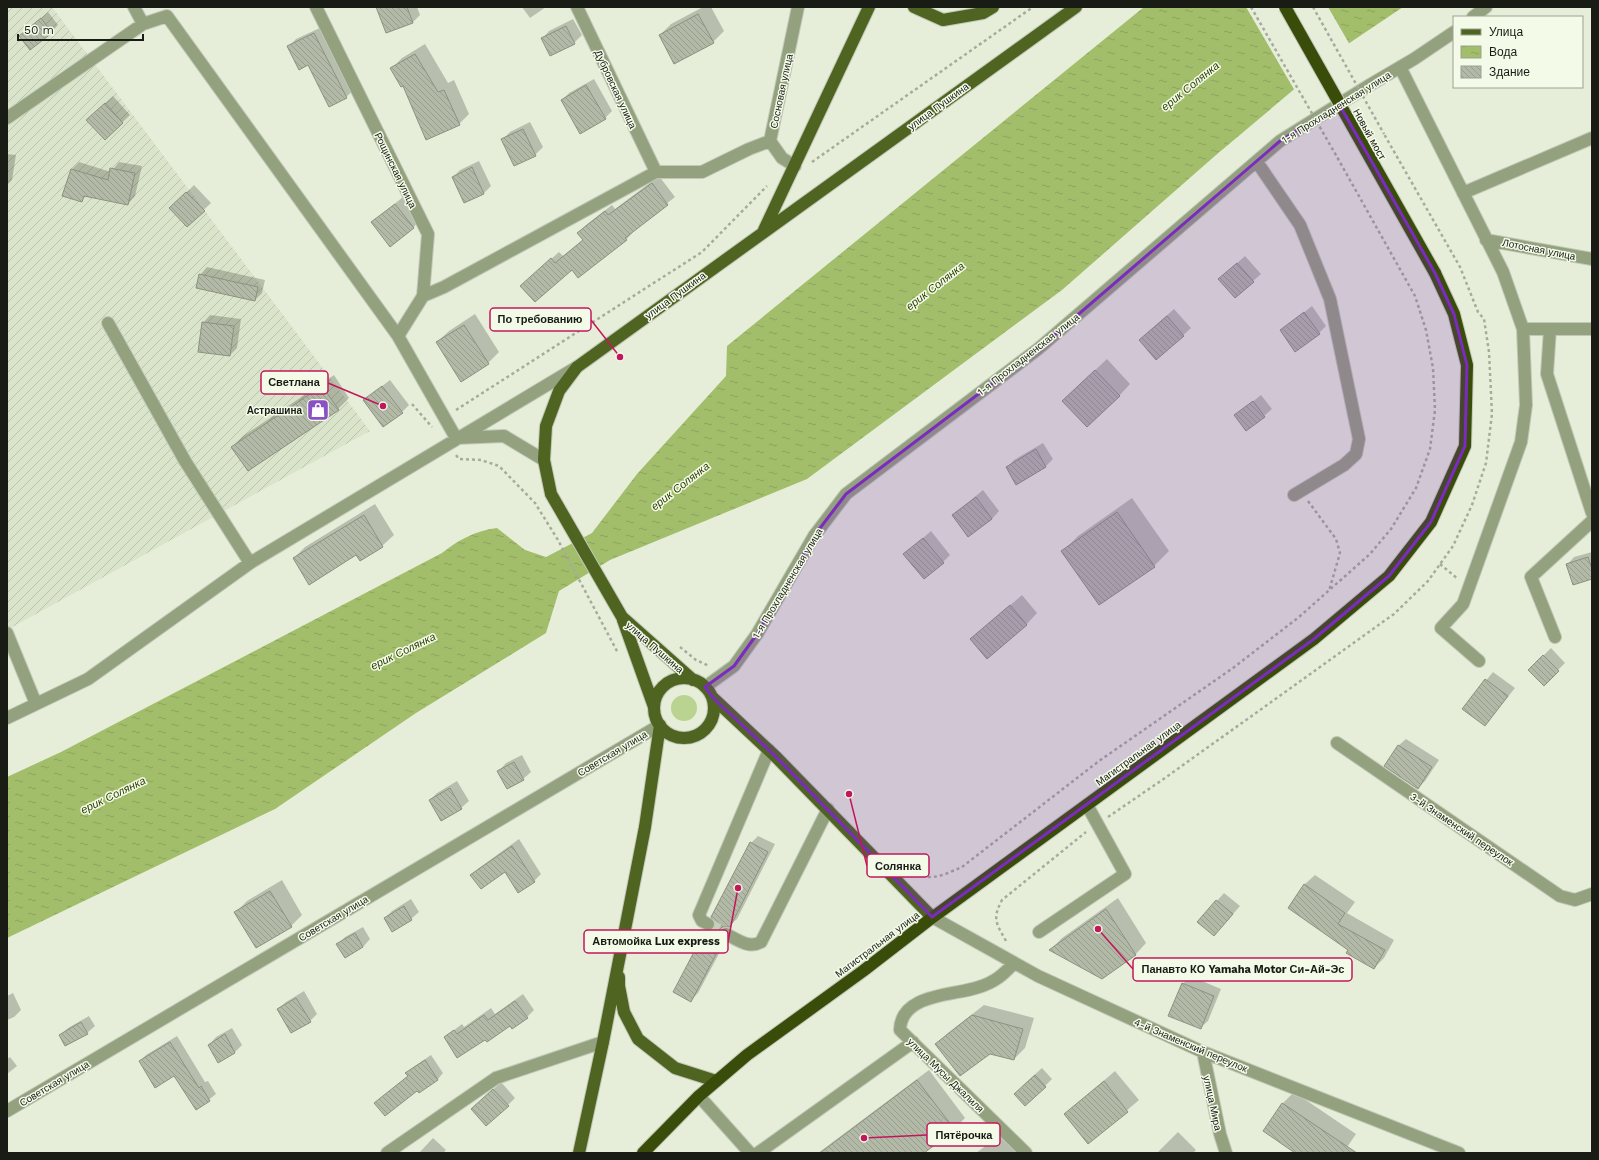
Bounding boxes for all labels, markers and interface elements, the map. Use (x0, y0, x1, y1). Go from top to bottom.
scale bar (18, 16, 143, 42)
legend (1453, 16, 1583, 88)
text: 50 m (24, 23, 54, 37)
text: Улица (1489, 25, 1523, 39)
text: Вода (1489, 45, 1517, 59)
street label: Дубровская улица (592, 48, 639, 131)
street label: Сосновая улица (768, 52, 795, 129)
water label: ерик Солянка (1159, 59, 1222, 114)
text: Здание (1489, 65, 1530, 79)
street label: 1-я Прохладненская улица (1280, 69, 1393, 146)
street label: улица Пушкина (906, 80, 971, 132)
street label: Новый мост (1351, 107, 1388, 162)
street label: Рощинская улица (373, 131, 419, 210)
street label: Лотосная улица (1501, 237, 1577, 262)
water label: ерик Солянка (904, 260, 967, 313)
street label: улица Пушкина (643, 269, 708, 321)
callout: По требованию (490, 308, 591, 331)
street label: 1-я Прохладненская улица (975, 311, 1082, 398)
text: По требованию (498, 313, 582, 326)
callout: Светлана (261, 371, 328, 394)
text: Светлана (268, 376, 321, 389)
shop icon: Астрашина (305, 397, 331, 423)
place label: Астрашина (247, 405, 302, 416)
water label: ерик Солянка (649, 460, 712, 513)
street label: 1-я Прохладненская улица (750, 526, 825, 640)
street label: улица Пушкина (624, 620, 686, 675)
water label: ерик Солянка (369, 630, 438, 673)
street label: Магистральная улица (1094, 719, 1183, 788)
street label: Советская улица (575, 728, 649, 779)
water label: ерик Солянка (79, 774, 148, 817)
street label: 3-й Знаменский переулок (1408, 791, 1516, 868)
callout: Солянка (867, 854, 929, 877)
text: Солянка (875, 860, 922, 873)
street label: Советская улица (296, 893, 370, 944)
street label: Магистральная улица (833, 909, 922, 980)
callout: Автомойка Lux express (584, 930, 728, 953)
text: Автомойка Lux express (592, 935, 720, 948)
callout: Панавто КО Yamaha Motor Си-Ай-Эс (1133, 958, 1352, 981)
text: Панавто КО Yamaha Motor Си-Ай-Эс (1142, 963, 1344, 976)
street label: 4-й Знаменский переулок (1133, 1017, 1250, 1075)
street label: улица Мусы Джалиля (905, 1036, 986, 1115)
street label: Советская улица (17, 1058, 91, 1109)
street label: улица Мира (1201, 1075, 1224, 1132)
callout: Пятёрочка (927, 1123, 1000, 1146)
text: Пятёрочка (935, 1129, 993, 1142)

